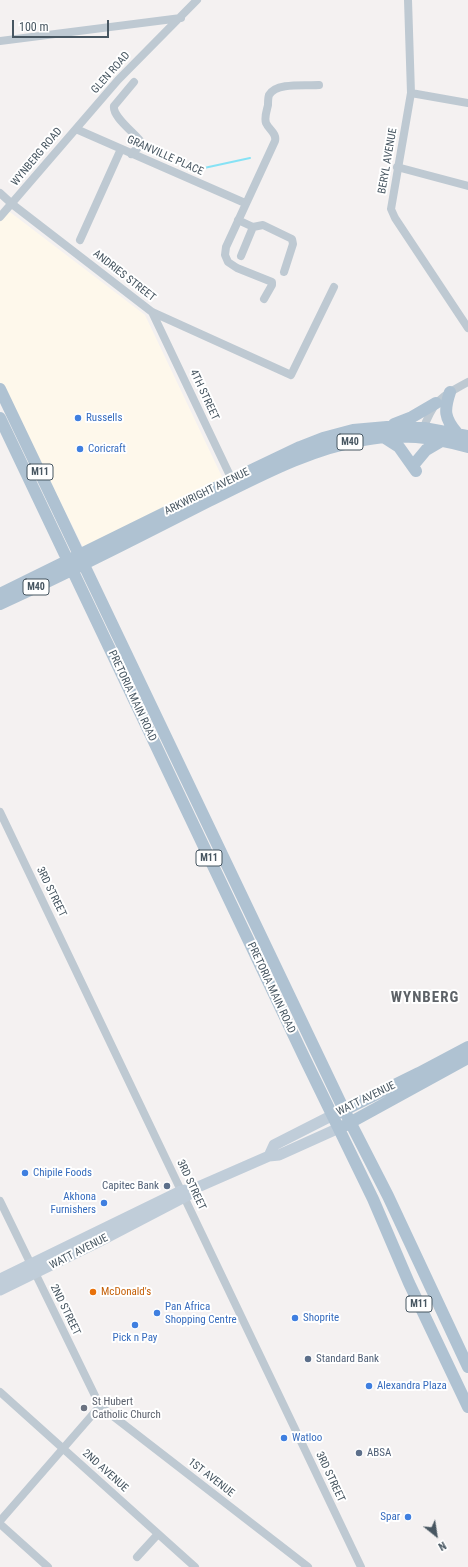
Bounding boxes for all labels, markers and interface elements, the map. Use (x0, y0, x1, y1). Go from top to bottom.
scale bar (14, 12, 111, 38)
text: 100 m (19, 20, 49, 34)
street label: GLEN ROAD (89, 49, 133, 97)
street label: WYNBERG ROAD (9, 125, 65, 189)
street label: BERYL AVENUE (376, 127, 400, 195)
street label: GRANVILLE PLACE (125, 133, 205, 179)
street label: ANDRIES STREET (90, 247, 158, 305)
street label: 4TH STREET (186, 367, 222, 423)
place label: Russells (86, 411, 122, 425)
marker: Russells (73, 413, 83, 423)
road number: M40 (337, 434, 363, 450)
place label: Coricraft (88, 442, 126, 456)
marker: Coricraft (75, 444, 85, 454)
road number: M11 (27, 464, 53, 480)
street label: ARKWRIGHT AVENUE (163, 466, 251, 518)
road number: M40 (23, 579, 49, 595)
street label: PRETORIA MAIN ROAD (105, 648, 159, 744)
road number: M11 (196, 850, 222, 866)
street label: 3RD STREET (33, 865, 69, 919)
street label: PRETORIA MAIN ROAD (244, 940, 298, 1036)
district label: WYNBERG (391, 989, 459, 1007)
street label: WATT AVENUE (334, 1079, 398, 1119)
street label: 3RD STREET (174, 1158, 208, 1212)
place label: Chipile Foods (33, 1166, 92, 1180)
marker: Chipile Foods (20, 1168, 30, 1178)
place label: Capitec Bank (102, 1179, 159, 1193)
marker: Capitec Bank (162, 1181, 172, 1191)
place label: Akhona Furnishers (50, 1190, 96, 1216)
marker: Akhona Furnishers (99, 1198, 109, 1208)
street label: WATT AVENUE (48, 1232, 110, 1272)
street label: 2ND STREET (47, 1282, 83, 1338)
place label: McDonald's (101, 1285, 151, 1299)
marker: McDonald's (88, 1287, 98, 1297)
road number: M11 (406, 1296, 432, 1312)
place label: Pan Africa Shopping Centre (165, 1300, 237, 1326)
marker: Pan Africa Shopping Centre (152, 1308, 162, 1318)
place label: Shoprite (303, 1311, 339, 1325)
marker: Shoprite (290, 1313, 300, 1323)
marker: Pick n Pay (130, 1320, 140, 1330)
place label: Pick n Pay (113, 1331, 157, 1345)
place label: Standard Bank (316, 1352, 379, 1366)
marker: Standard Bank (303, 1354, 313, 1364)
place label: Alexandra Plaza (377, 1379, 447, 1393)
marker: Alexandra Plaza (364, 1381, 374, 1391)
place label: St Hubert Catholic Church (92, 1395, 161, 1421)
marker: St Hubert Catholic Church (79, 1403, 89, 1413)
place label: Watloo (292, 1431, 322, 1445)
marker: Watloo (279, 1433, 289, 1443)
place label: ABSA (367, 1446, 391, 1460)
street label: 2ND AVENUE (79, 1447, 131, 1495)
marker: ABSA (354, 1448, 364, 1458)
street label: 3RD STREET (313, 1450, 347, 1504)
street label: 1ST AVENUE (185, 1456, 237, 1500)
place label: Spar (380, 1510, 400, 1524)
marker: Spar (403, 1512, 413, 1522)
north arrow (416, 1515, 456, 1555)
text: N (436, 1539, 448, 1553)

